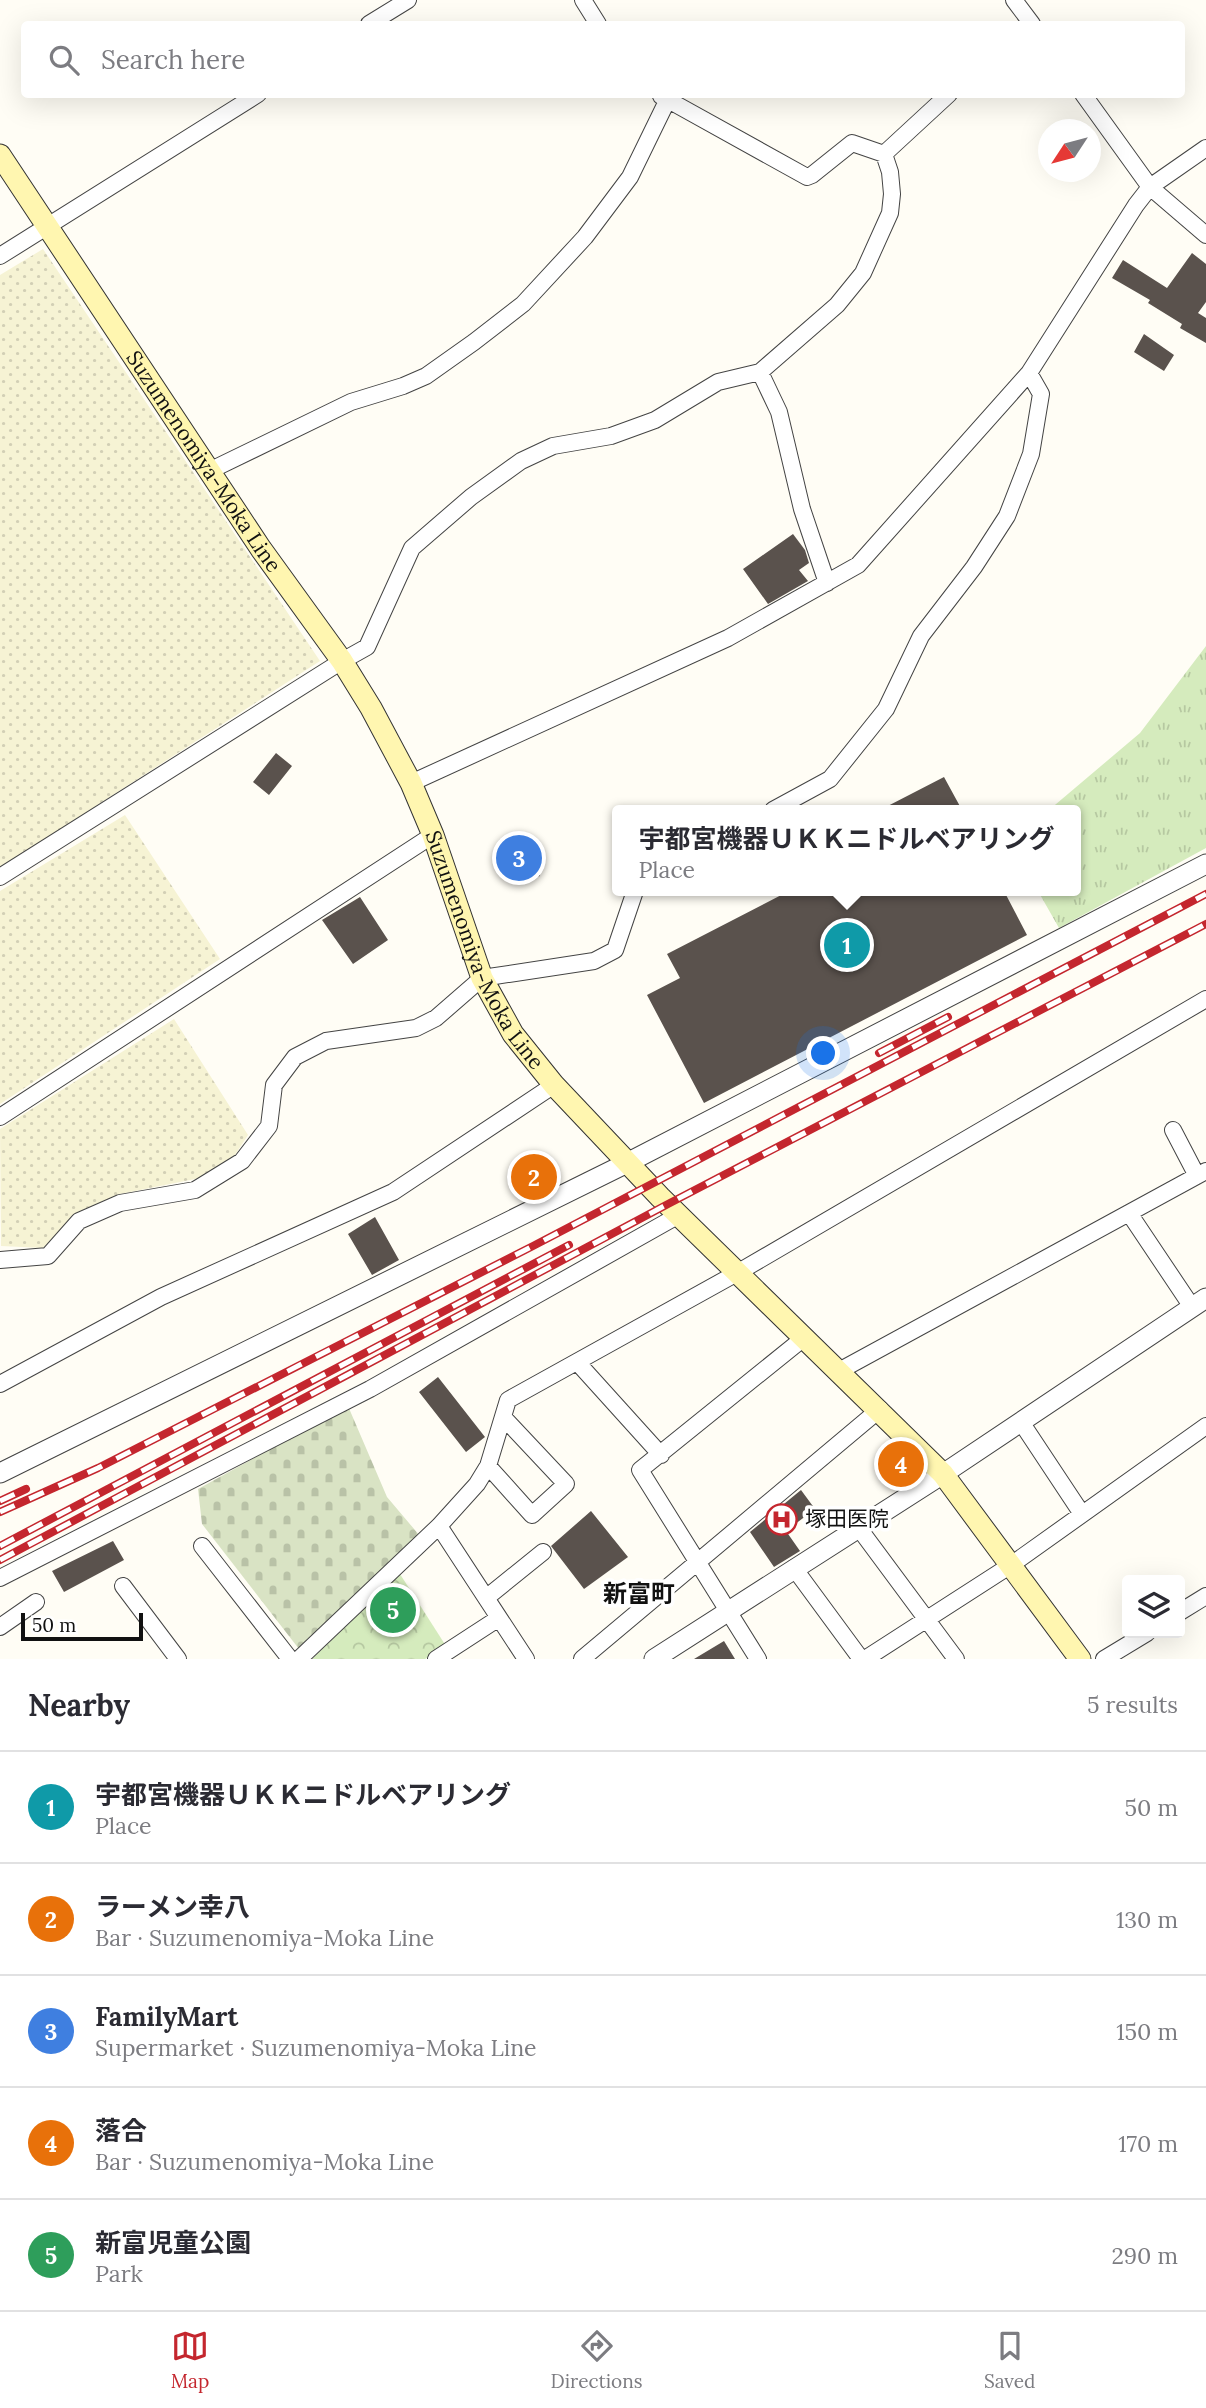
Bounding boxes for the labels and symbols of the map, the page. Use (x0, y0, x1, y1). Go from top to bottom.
north arrow (1038, 119, 1101, 182)
street label: Suzumenomiya-Moka Line (120, 345, 287, 577)
street label: Suzumenomiya-Moka Line (419, 827, 550, 1075)
pin: 3 (496, 832, 542, 884)
pin: 1 (824, 919, 870, 971)
your location (806, 1036, 840, 1070)
pin: 2 (511, 1151, 557, 1203)
pin: 4 (878, 1438, 924, 1490)
hospital icon: 塚田医院 (765, 1502, 799, 1536)
place label: 塚田医院 (805, 1505, 889, 1532)
district label: 新富町 (603, 1578, 675, 1609)
pin: 5 (370, 1584, 416, 1636)
scale bar (21, 1610, 144, 1642)

